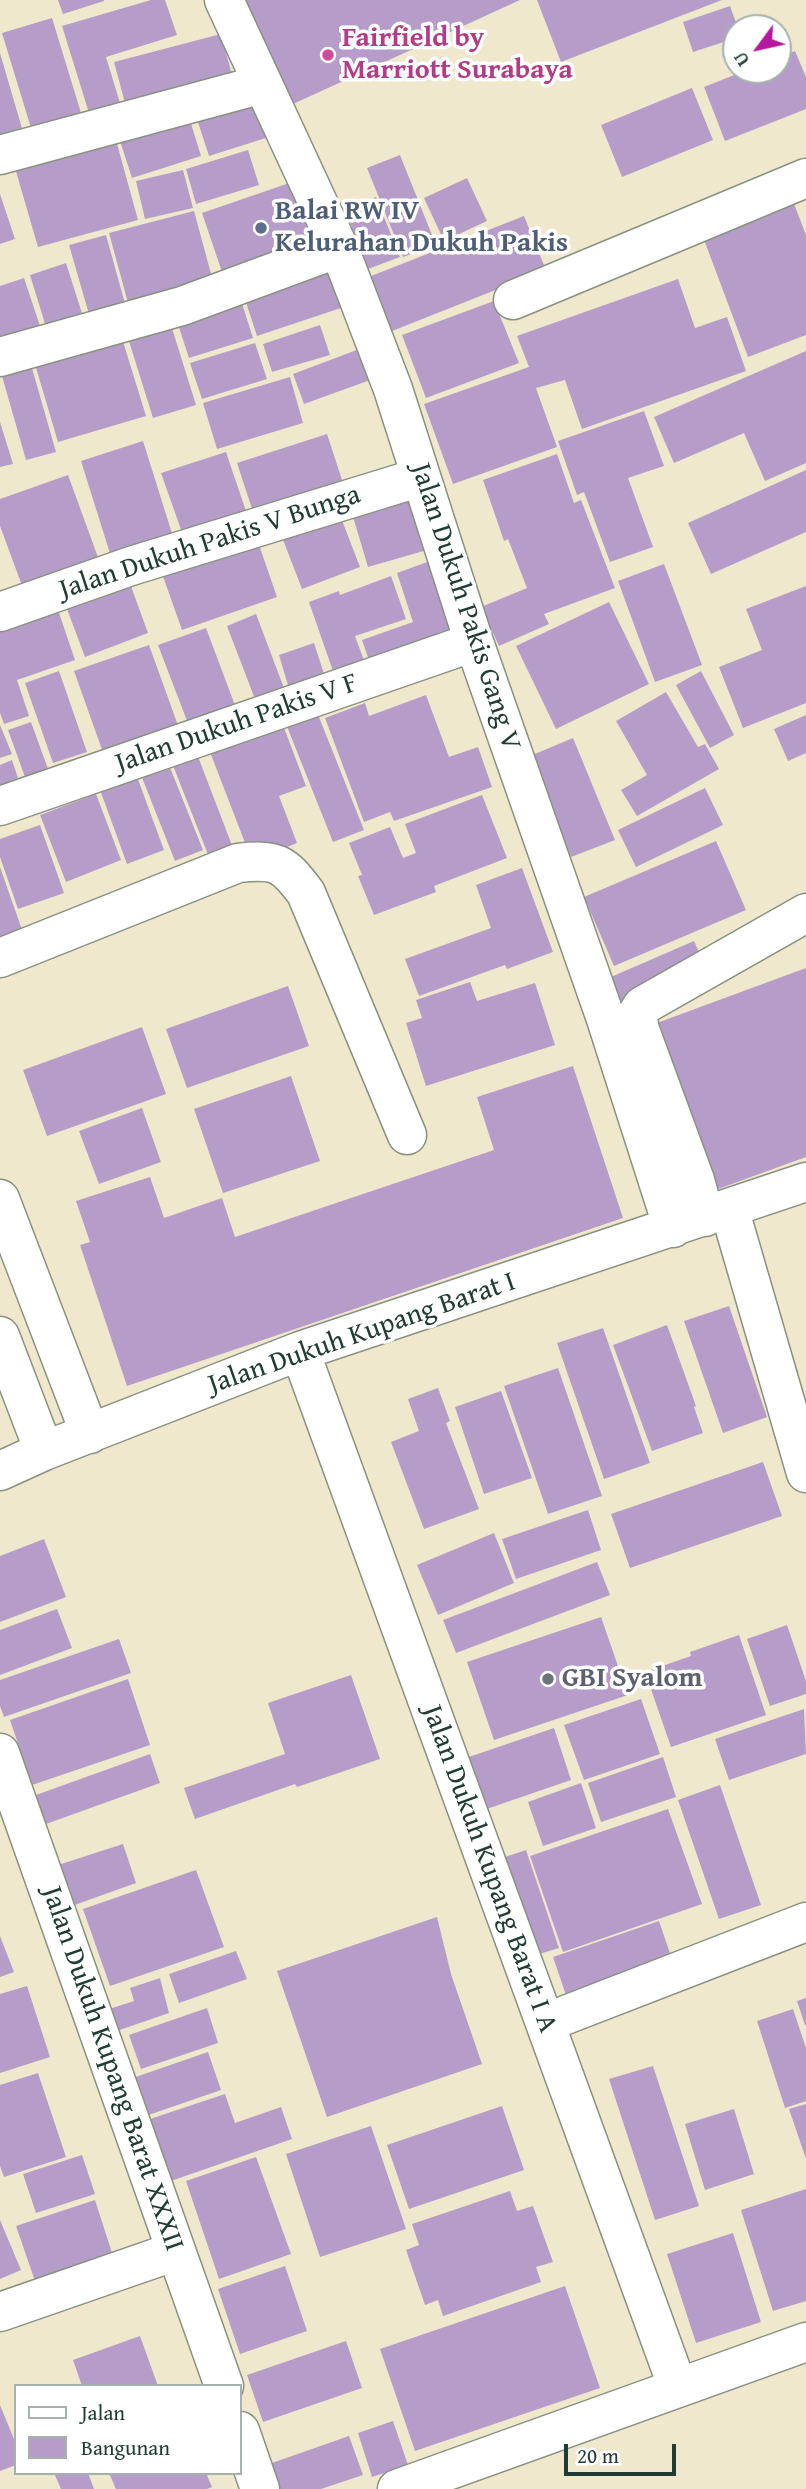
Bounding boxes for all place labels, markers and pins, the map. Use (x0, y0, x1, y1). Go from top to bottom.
place label: Fairfield by Marriott Surabaya (342, 22, 573, 88)
marker: Fairfield by Marriott Surabaya (320, 47, 336, 63)
place label: Balai RW IV Kelurahan Dukuh Pakis (275, 195, 568, 261)
marker: Balai RW IV Kelurahan Dukuh Pakis (253, 220, 269, 236)
place label: GBI Syalom (562, 1662, 702, 1696)
marker: GBI Syalom (540, 1671, 556, 1687)

